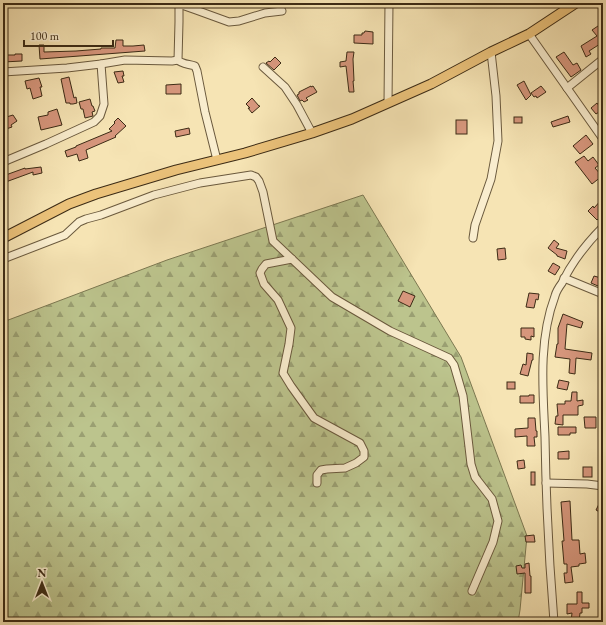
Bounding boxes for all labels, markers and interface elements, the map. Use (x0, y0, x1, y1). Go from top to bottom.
scale bar (24, 22, 113, 48)
text: 100 m (30, 28, 60, 44)
north arrow (22, 563, 62, 603)
text: N (38, 566, 47, 580)

